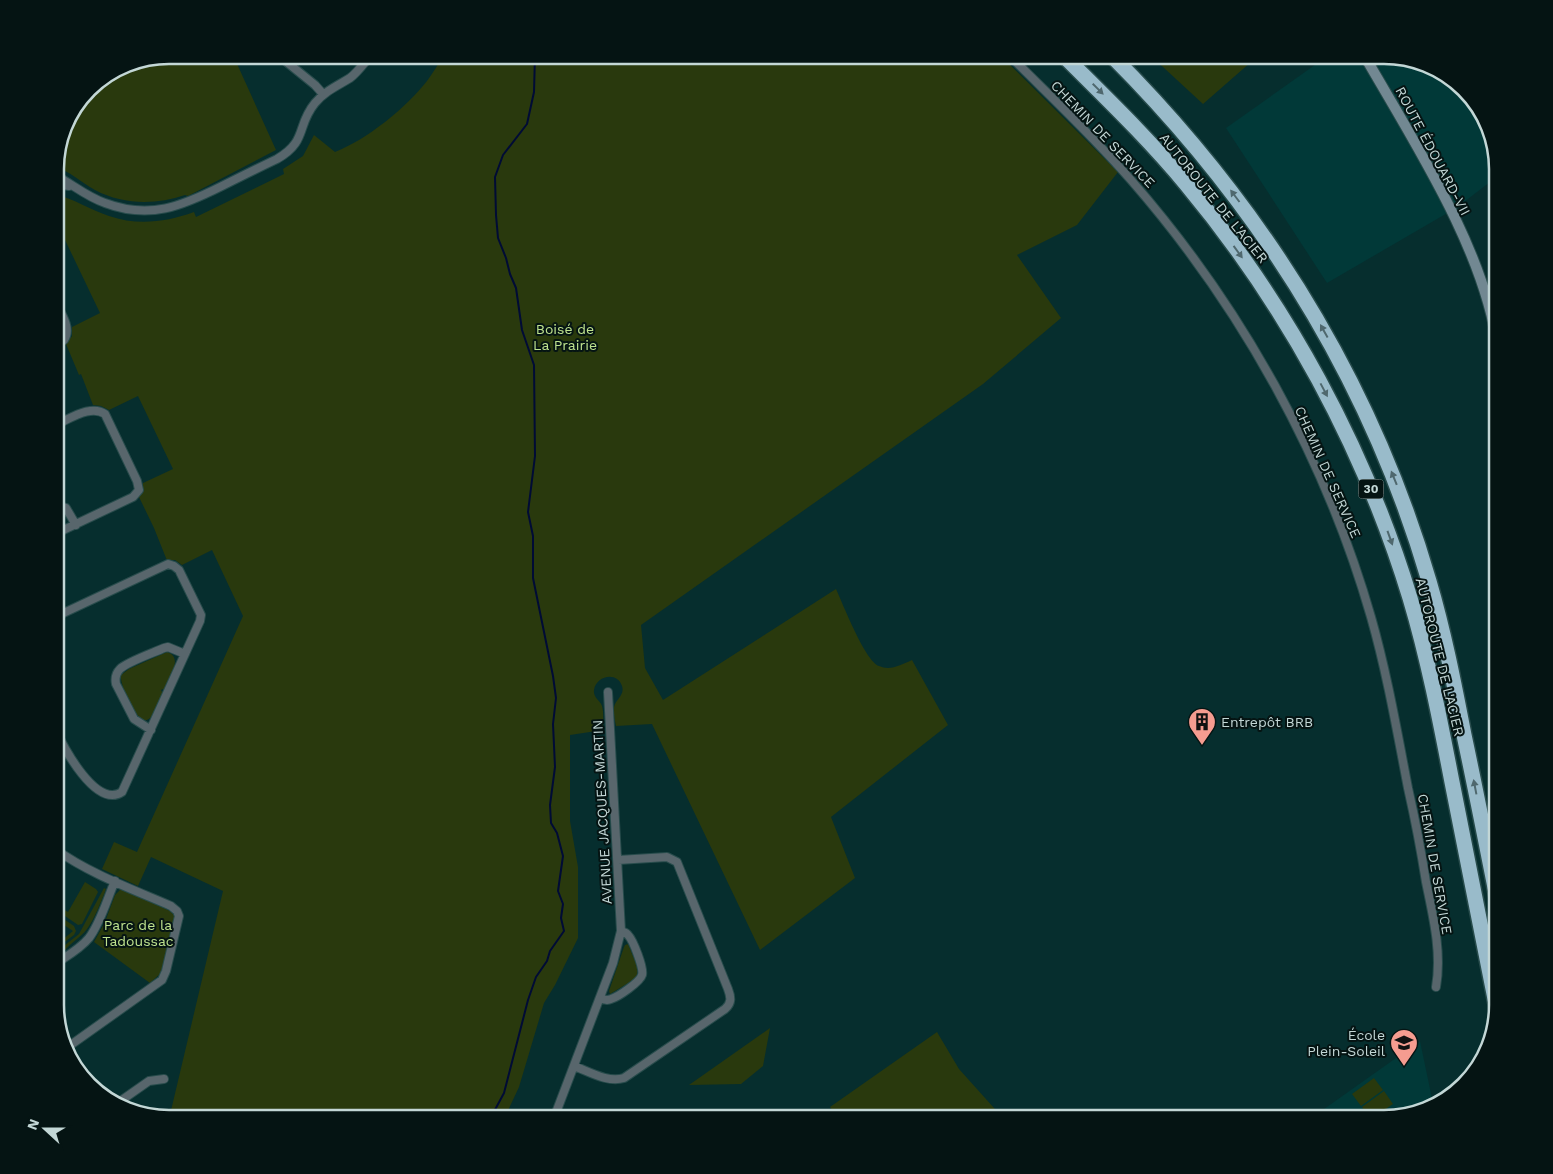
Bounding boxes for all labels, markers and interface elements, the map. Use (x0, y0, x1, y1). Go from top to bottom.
street label: CHEMIN DE SERVICE (1048, 77, 1158, 191)
one-way arrow (1092, 83, 1104, 95)
street label: ROUTE ÉDOUARD-VII (1392, 84, 1474, 218)
street label: AUTOROUTE DE L'ACIER (1157, 130, 1271, 266)
one-way arrow (1230, 189, 1240, 203)
one-way arrow (1233, 245, 1244, 258)
park label: Boisé de La Prairie (533, 321, 597, 353)
one-way arrow (1320, 324, 1328, 339)
one-way arrow (1320, 383, 1328, 397)
street label: CHEMIN DE SERVICE (1292, 404, 1364, 540)
one-way arrow (1389, 471, 1397, 485)
road number: 30 (1358, 479, 1384, 498)
one-way arrow (1386, 531, 1394, 546)
street label: AUTOROUTE DE L'ACIER (1413, 576, 1467, 738)
building icon: Entrepôt BRB (1187, 707, 1217, 746)
place label: Entrepôt BRB (1221, 714, 1313, 730)
street label: AVENUE JACQUES-MARTIN (589, 719, 615, 905)
one-way arrow (1471, 779, 1479, 795)
street label: CHEMIN DE SERVICE (1415, 792, 1455, 936)
park label: Parc de la Tadoussac (102, 917, 174, 949)
place label: École Plein-Soleil (1307, 1027, 1386, 1059)
school or university icon: École Plein-Soleil (1389, 1028, 1419, 1067)
north arrow (20, 1104, 70, 1154)
text: N (24, 1117, 42, 1132)

